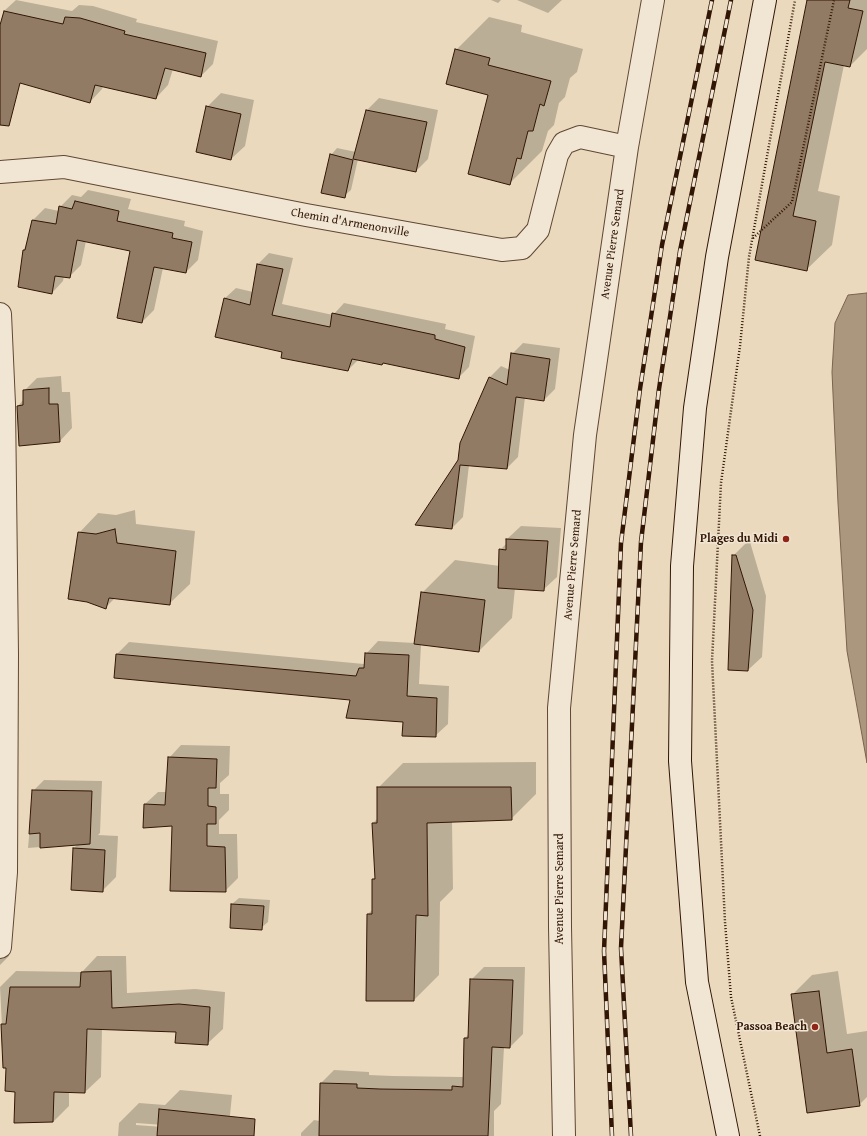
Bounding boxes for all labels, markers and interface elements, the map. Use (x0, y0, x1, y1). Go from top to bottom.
street label: Avenue Pierre Semard (598, 188, 628, 300)
street label: Chemin d'Armenonville (290, 205, 410, 241)
street label: Avenue Pierre Semard (561, 509, 585, 621)
place label: Plages du Midi (700, 532, 778, 546)
marker: Plages du Midi (781, 534, 791, 544)
street label: Avenue Pierre Semard (553, 833, 567, 945)
place label: Passoa Beach (736, 1020, 807, 1034)
marker: Passoa Beach (810, 1022, 820, 1032)

